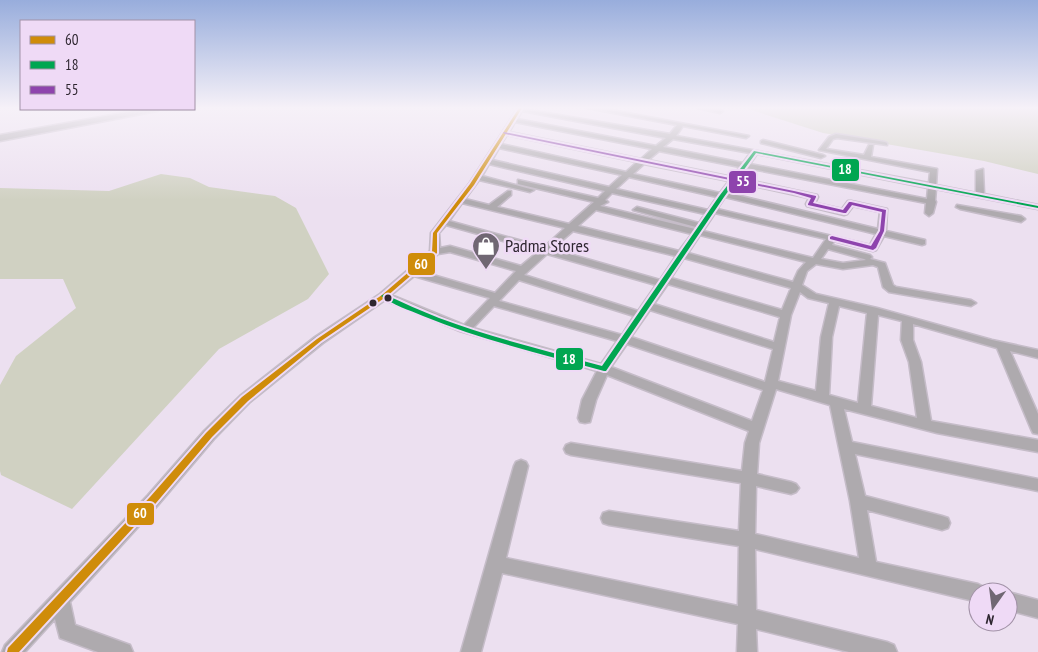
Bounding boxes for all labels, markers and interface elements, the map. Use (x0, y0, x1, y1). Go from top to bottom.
legend (20, 20, 195, 110)
text: 60 (65, 30, 79, 49)
text: 18 (65, 55, 79, 74)
text: 55 (65, 80, 79, 99)
line badge: 18 (831, 158, 860, 182)
text: 18 (838, 160, 852, 178)
line badge: 55 (728, 170, 757, 194)
text: 55 (736, 172, 750, 190)
shop icon: Padma Stores (471, 231, 501, 270)
place label: Padma Stores (505, 234, 589, 257)
line badge: 60 (407, 252, 436, 276)
text: 60 (414, 255, 428, 273)
unlabelled marker (383, 293, 393, 303)
unlabelled marker (368, 298, 378, 308)
line badge: 18 (555, 347, 584, 371)
text: 18 (562, 350, 576, 368)
line badge: 60 (126, 502, 155, 526)
text: 60 (133, 504, 147, 522)
north arrow (968, 582, 1018, 632)
text: N (984, 610, 996, 629)

